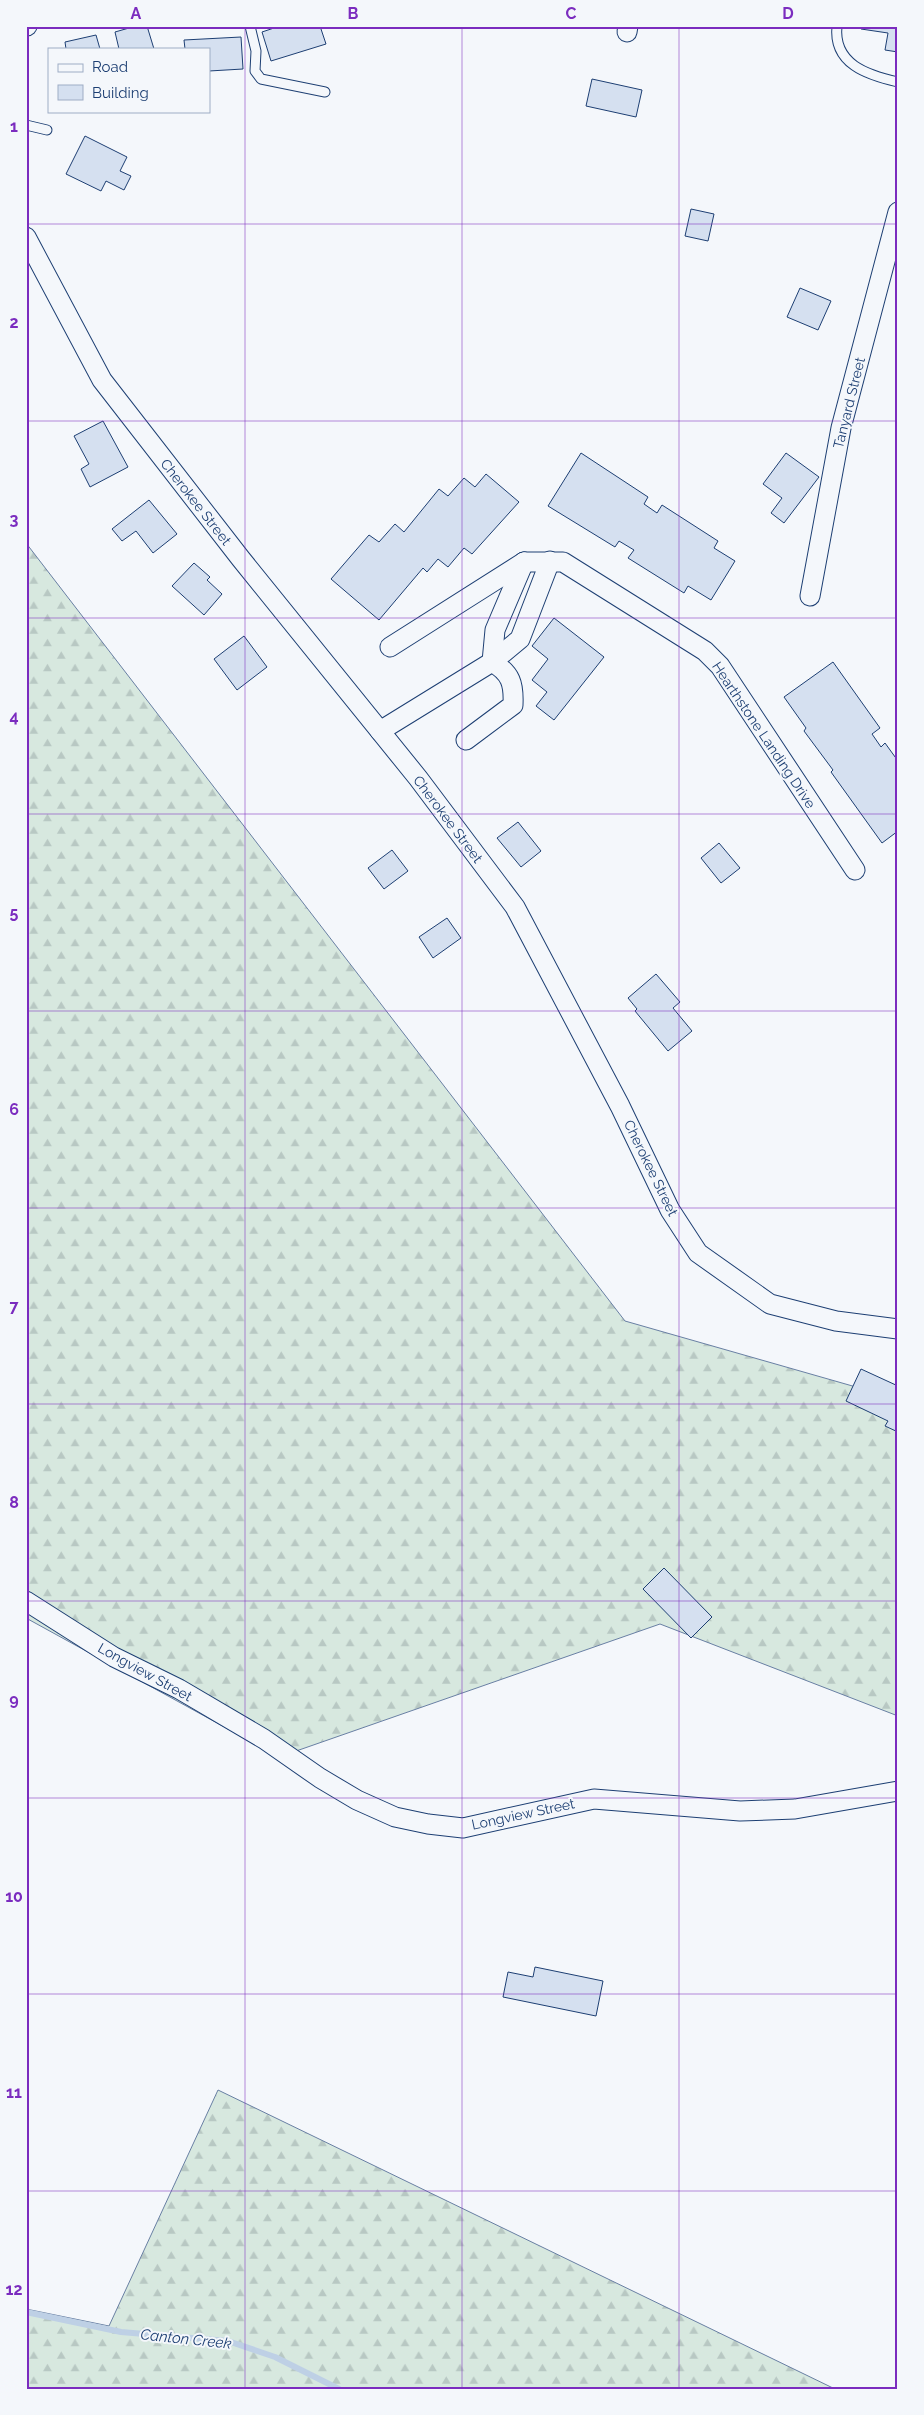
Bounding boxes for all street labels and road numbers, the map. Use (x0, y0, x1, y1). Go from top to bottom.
street label: Tanyard Street (830, 355, 868, 450)
street label: Cherokee Street (157, 456, 235, 548)
street label: Hearthstone Landing Drive (709, 659, 819, 811)
street label: Cherokee Street (410, 772, 486, 866)
street label: Cherokee Street (621, 1117, 681, 1219)
street label: Longview Street (95, 1640, 195, 1705)
street label: Longview Street (470, 1795, 576, 1833)

